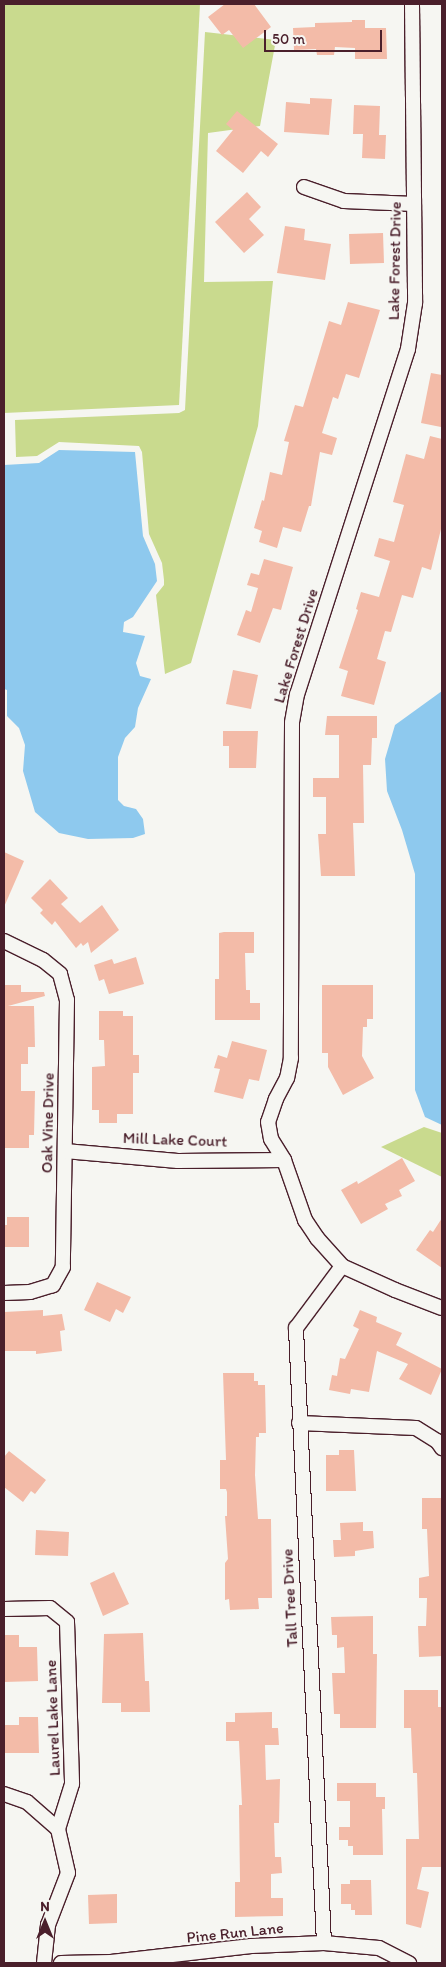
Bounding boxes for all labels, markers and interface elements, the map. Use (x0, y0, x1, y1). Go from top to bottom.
scale bar (266, 20, 384, 52)
text: 50 m (272, 30, 305, 48)
street label: Lake Forest Drive (384, 202, 406, 320)
street label: Lake Forest Drive (269, 587, 323, 705)
street label: Oak Vine Drive (38, 1072, 58, 1174)
street label: Mill Lake Court (122, 1129, 228, 1151)
street label: Tall Tree Drive (278, 1549, 302, 1647)
street label: Laurel Lake Lane (41, 1660, 65, 1776)
north arrow (20, 1897, 70, 1947)
text: N (40, 1898, 50, 1915)
street label: Pine Run Lane (185, 1918, 285, 1948)

